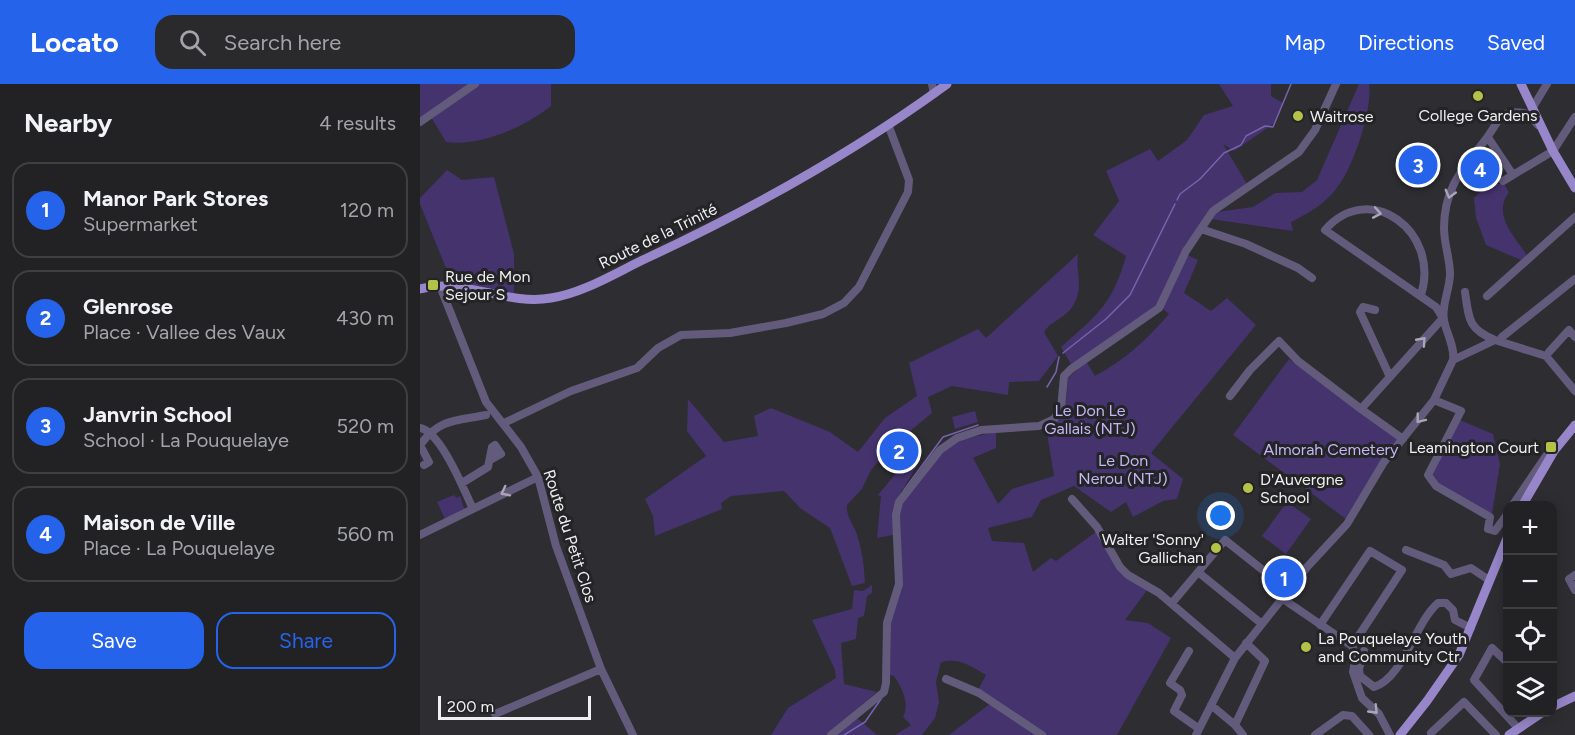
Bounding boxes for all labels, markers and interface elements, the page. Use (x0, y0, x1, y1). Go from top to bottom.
search box (155, 15, 575, 69)
text: Locato (30, 25, 119, 59)
icon: search (176, 26, 209, 59)
text: Search here (224, 29, 341, 56)
text: Map (1284, 30, 1325, 55)
text: Directions (1358, 30, 1454, 55)
text: Saved (1487, 30, 1545, 55)
marker: College Gardens (1471, 89, 1485, 103)
place label: College Gardens (1419, 106, 1537, 125)
text: Nearby (24, 107, 112, 139)
place label: Waitrose (1310, 107, 1374, 126)
marker: Waitrose (1291, 109, 1305, 123)
text: 4 results (319, 111, 396, 135)
pin: 3 (1398, 142, 1438, 188)
pin: 4 (1460, 146, 1500, 191)
text: Manor Park Stores (83, 185, 268, 212)
one-way arrow (1444, 189, 1457, 199)
text: 1 (41, 198, 50, 222)
text: 120 m (340, 198, 394, 222)
street label: Route de la Trinité (596, 199, 720, 273)
one-way arrow (1372, 206, 1382, 219)
text: Supermarket (83, 212, 198, 236)
place label: Rue de Mon Sejour S (445, 267, 531, 304)
marker: Rue de Mon Sejour S (426, 278, 440, 292)
text: Glenrose (83, 293, 173, 320)
text: 2 (40, 306, 51, 330)
text: 430 m (336, 306, 394, 330)
text: Place · Vallee des Vaux (83, 320, 286, 344)
one-way arrow (1415, 337, 1426, 348)
text: Janvrin School (83, 401, 232, 428)
park label: Le Don Le Gallais (NTJ) (1044, 401, 1136, 438)
one-way arrow (1416, 412, 1427, 423)
text: 3 (40, 414, 51, 438)
text: 520 m (337, 414, 394, 438)
text: School · La Pouquelaye (83, 428, 289, 452)
pin: 2 (880, 428, 918, 473)
place label: Leamington Court (1409, 438, 1539, 457)
park label: Almorah Cemetery (1264, 440, 1399, 459)
marker: Leamington Court (1544, 440, 1558, 454)
park label: Le Don Nerou (NTJ) (1078, 451, 1168, 488)
street label: Route du Petit Clos (540, 467, 600, 605)
place label: D'Auvergne School (1260, 470, 1344, 507)
marker: D'Auvergne School (1241, 481, 1255, 495)
one-way arrow (500, 484, 511, 496)
your location (1206, 501, 1235, 530)
map controls (1503, 501, 1557, 717)
button: + (1503, 501, 1557, 555)
text: Maison de Ville (83, 509, 235, 536)
text: 4 (39, 522, 52, 546)
text: 560 m (336, 522, 394, 546)
place label: Walter 'Sonny' Gallichan (1102, 530, 1204, 567)
text: Place · La Pouquelaye (83, 536, 275, 560)
marker: Walter 'Sonny' Gallichan (1209, 541, 1223, 555)
button: − (1503, 555, 1557, 609)
pin: 1 (1264, 556, 1304, 600)
button: locate (1503, 609, 1557, 663)
button: Save (24, 612, 204, 669)
button: Share (216, 612, 396, 669)
place label: La Pouquelaye Youth and Community Ctr (1318, 629, 1467, 666)
marker: La Pouquelaye Youth and Community Ctr (1299, 640, 1313, 654)
button: layers (1503, 663, 1557, 717)
scale bar (438, 693, 591, 720)
text: 200 m (447, 697, 494, 716)
one-way arrow (1367, 703, 1377, 714)

